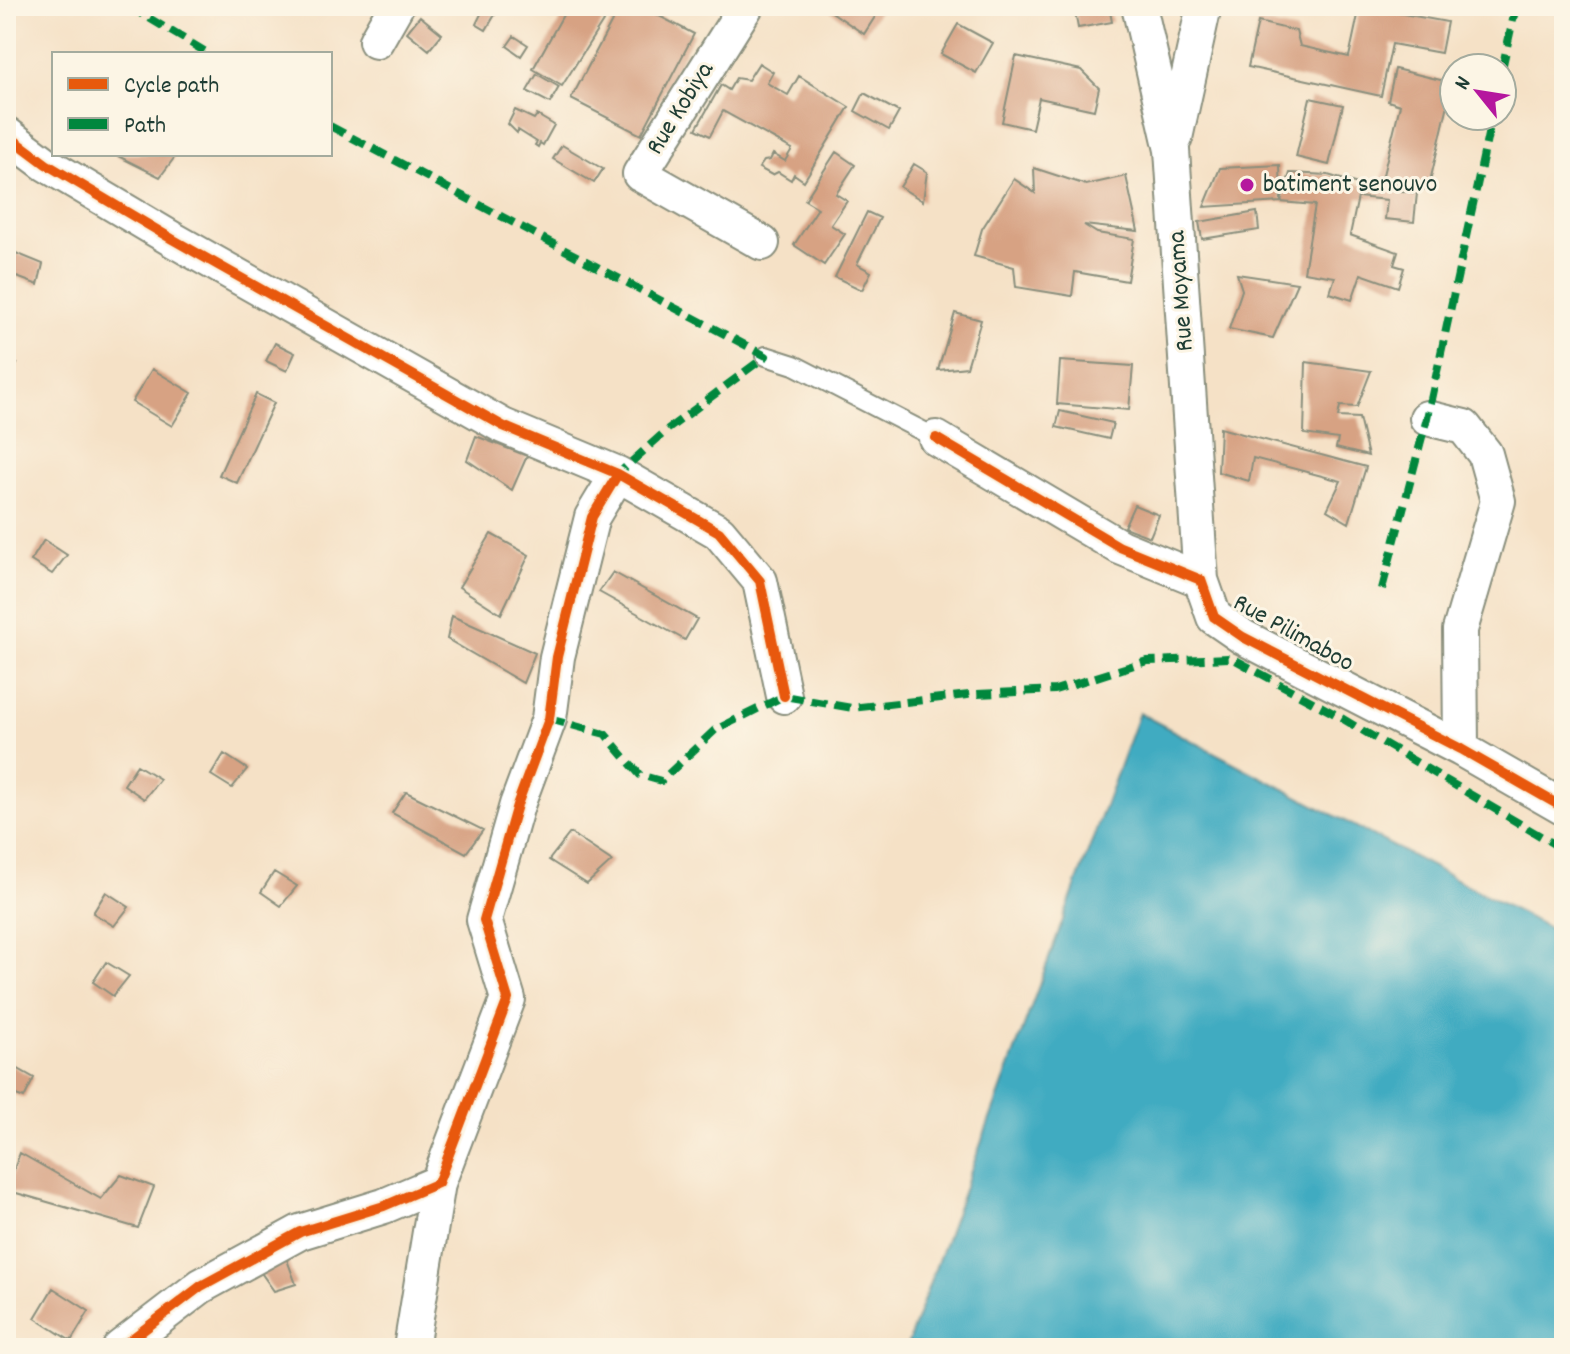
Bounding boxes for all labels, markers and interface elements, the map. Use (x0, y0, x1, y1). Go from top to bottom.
legend (52, 52, 332, 156)
north arrow (1438, 52, 1518, 132)
street label: Rue Kobiya (638, 55, 725, 163)
text: Cycle path (124, 70, 219, 104)
text: N (1448, 71, 1480, 96)
text: Path (124, 110, 166, 144)
place label: batiment senouvo (1263, 167, 1437, 204)
marker: batiment senouvo (1238, 176, 1256, 194)
street label: Rue Moyama (1159, 229, 1205, 353)
street label: Rue Pilimaboo (1226, 586, 1360, 682)

